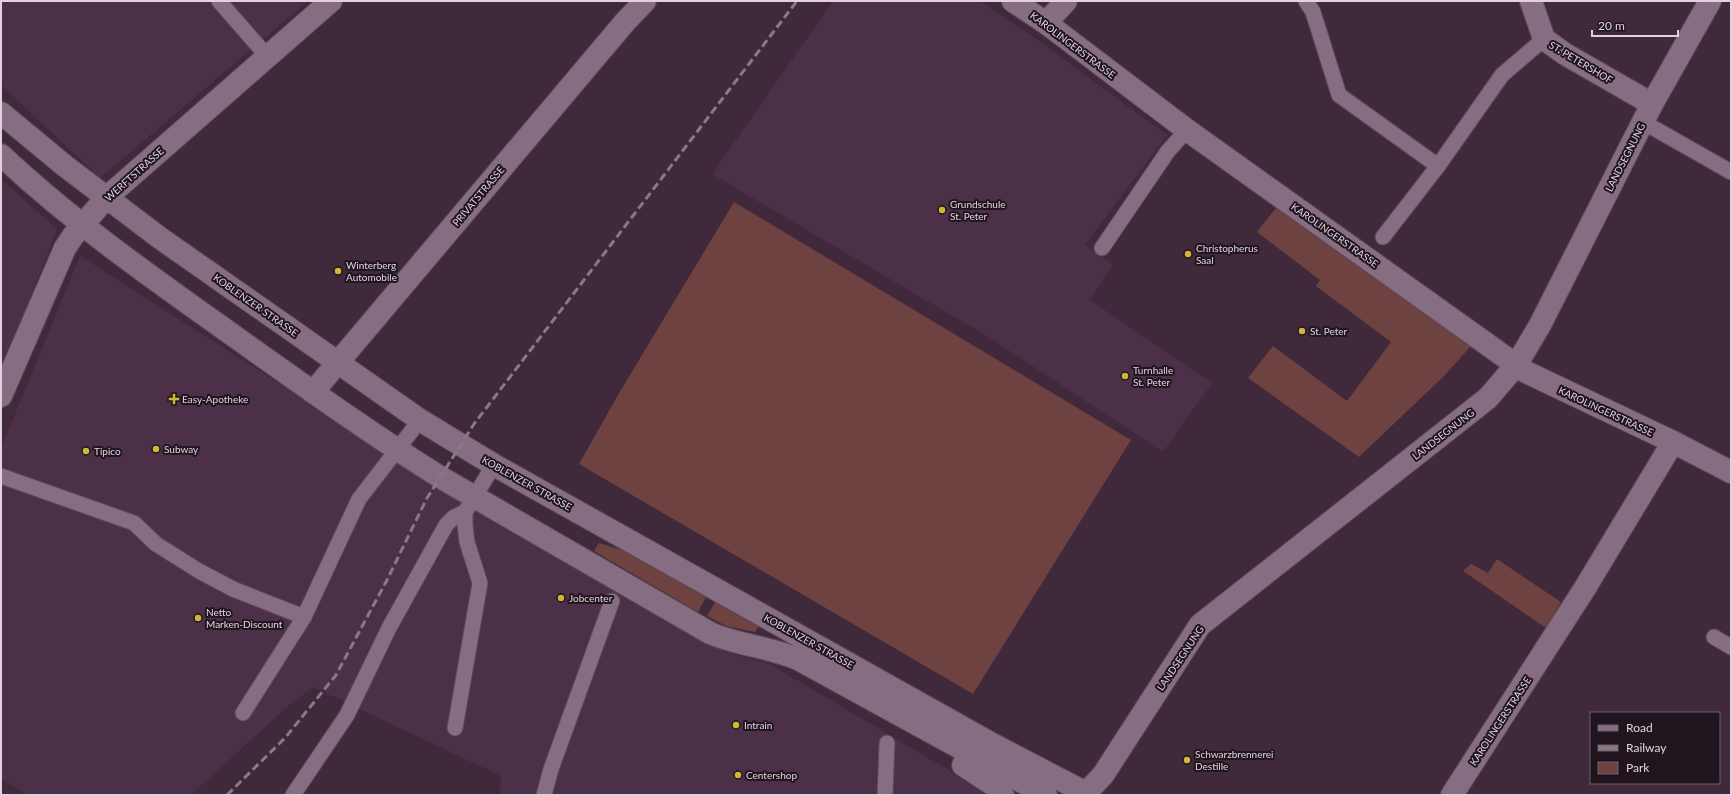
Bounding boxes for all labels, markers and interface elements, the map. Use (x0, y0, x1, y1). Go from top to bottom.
street label: KAROLINGERSTRASSE (1028, 9, 1118, 81)
scale bar (1592, 12, 1678, 38)
text: 20 m (1598, 18, 1625, 33)
street label: ST. PETERSHOF (1547, 38, 1615, 86)
street label: LANDSEGNUNG (1603, 121, 1647, 193)
street label: WERFTSTRASSE (102, 144, 166, 204)
street label: PRIVATSTRASSE (450, 164, 507, 228)
place label: Grundschule St. Peter (950, 198, 1006, 222)
street label: KAROLINGERSTRASSE (1289, 200, 1381, 270)
marker: Grundschule St. Peter (937, 205, 947, 215)
place label: Christopherus Saal (1196, 242, 1258, 266)
marker: Christopherus Saal (1183, 249, 1193, 259)
place label: Winterberg Automobile (346, 259, 397, 283)
marker: Winterberg Automobile (333, 266, 343, 276)
street label: KOBLENZER STRASSE (211, 271, 301, 339)
place label: St. Peter (1310, 325, 1348, 337)
marker: St. Peter (1297, 326, 1307, 336)
place label: Turnhalle St. Peter (1133, 364, 1173, 388)
marker: Turnhalle St. Peter (1120, 371, 1130, 381)
street label: KAROLINGERSTRASSE (1557, 384, 1656, 438)
place label: Easy-Apotheke (182, 393, 248, 405)
marker: Easy-Apotheke (169, 394, 179, 404)
street label: LANDSEGNUNG (1410, 406, 1476, 462)
place label: Subway (164, 443, 199, 455)
marker: Subway (151, 444, 161, 454)
place label: Tipico (94, 445, 121, 457)
marker: Tipico (81, 446, 91, 456)
street label: KOBLENZER STRASSE (480, 453, 574, 513)
place label: Jobcenter (569, 592, 613, 604)
marker: Jobcenter (556, 593, 566, 603)
place label: Netto Marken-Discount (206, 606, 283, 630)
street label: KOBLENZER STRASSE (762, 611, 856, 671)
marker: Netto Marken-Discount (193, 613, 203, 623)
street label: LANDSEGNUNG (1154, 623, 1206, 693)
street label: KAROLINGERSTRASSE (1467, 674, 1533, 768)
legend (1590, 712, 1720, 784)
place label: Intrain (744, 719, 772, 731)
marker: Intrain (731, 720, 741, 730)
text: Road (1626, 720, 1653, 735)
text: Railway (1626, 740, 1667, 755)
place label: Schwarzbrennerei Destille (1195, 748, 1274, 772)
marker: Schwarzbrennerei Destille (1182, 755, 1192, 765)
text: Park (1626, 760, 1650, 775)
place label: Centershop (746, 769, 797, 781)
marker: Centershop (733, 770, 743, 780)

